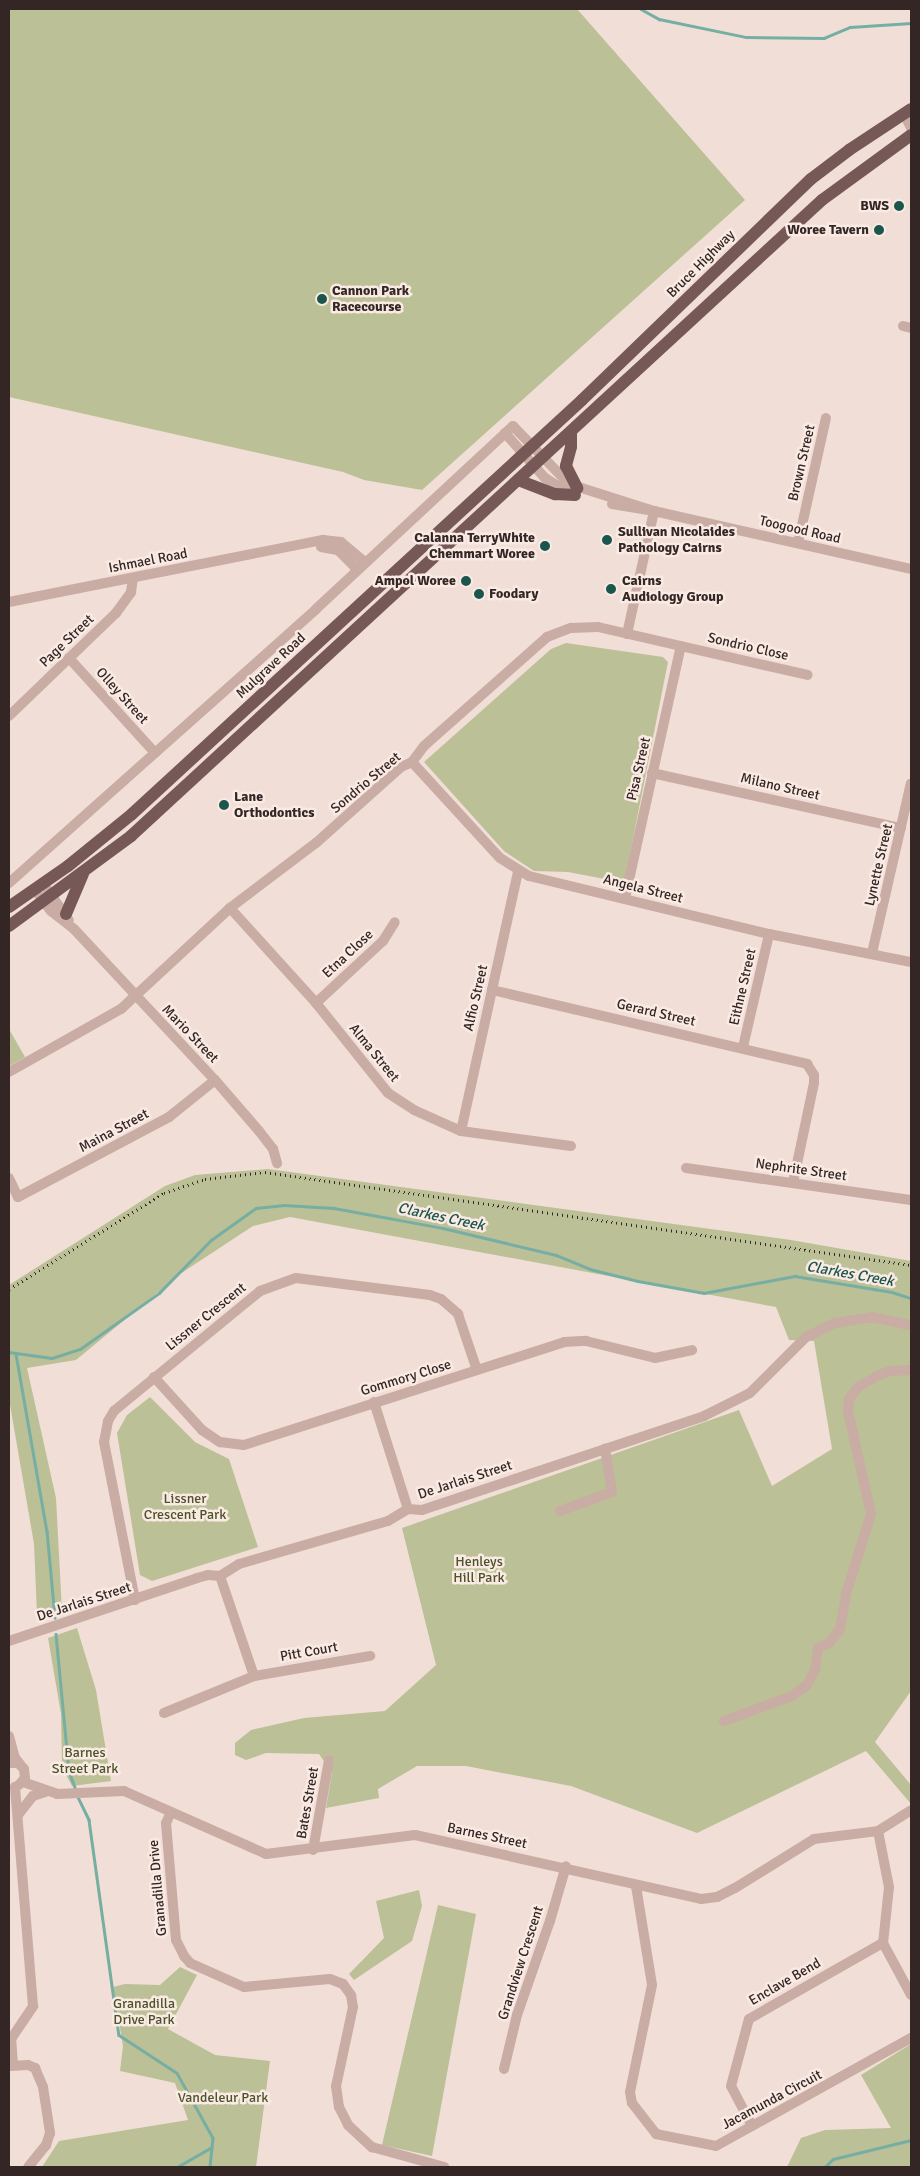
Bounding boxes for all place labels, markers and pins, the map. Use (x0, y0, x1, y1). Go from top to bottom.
place label: BWS (860, 198, 889, 214)
marker: BWS (893, 200, 905, 212)
place label: Woree Tavern (787, 222, 869, 238)
marker: Woree Tavern (873, 224, 885, 236)
place label: Cannon Park Racecourse (332, 283, 409, 316)
marker: Cannon Park Racecourse (316, 293, 328, 305)
place label: Sullivan Nicolaides Pathology Cairns (618, 524, 735, 556)
place label: Calanna TerryWhite Chemmart Woree (414, 530, 535, 562)
marker: Sullivan Nicolaides Pathology Cairns (600, 533, 614, 547)
marker: Calanna TerryWhite Chemmart Woree (539, 540, 551, 552)
place label: Ampol Woree (375, 573, 456, 589)
place label: Cairns Audiology Group (622, 573, 724, 606)
marker: Ampol Woree (460, 575, 472, 587)
marker: Cairns Audiology Group (604, 582, 618, 596)
place label: Foodary (489, 586, 538, 602)
marker: Foodary (473, 588, 485, 600)
place label: Lane Orthodontics (234, 789, 314, 822)
marker: Lane Orthodontics (218, 799, 230, 811)

